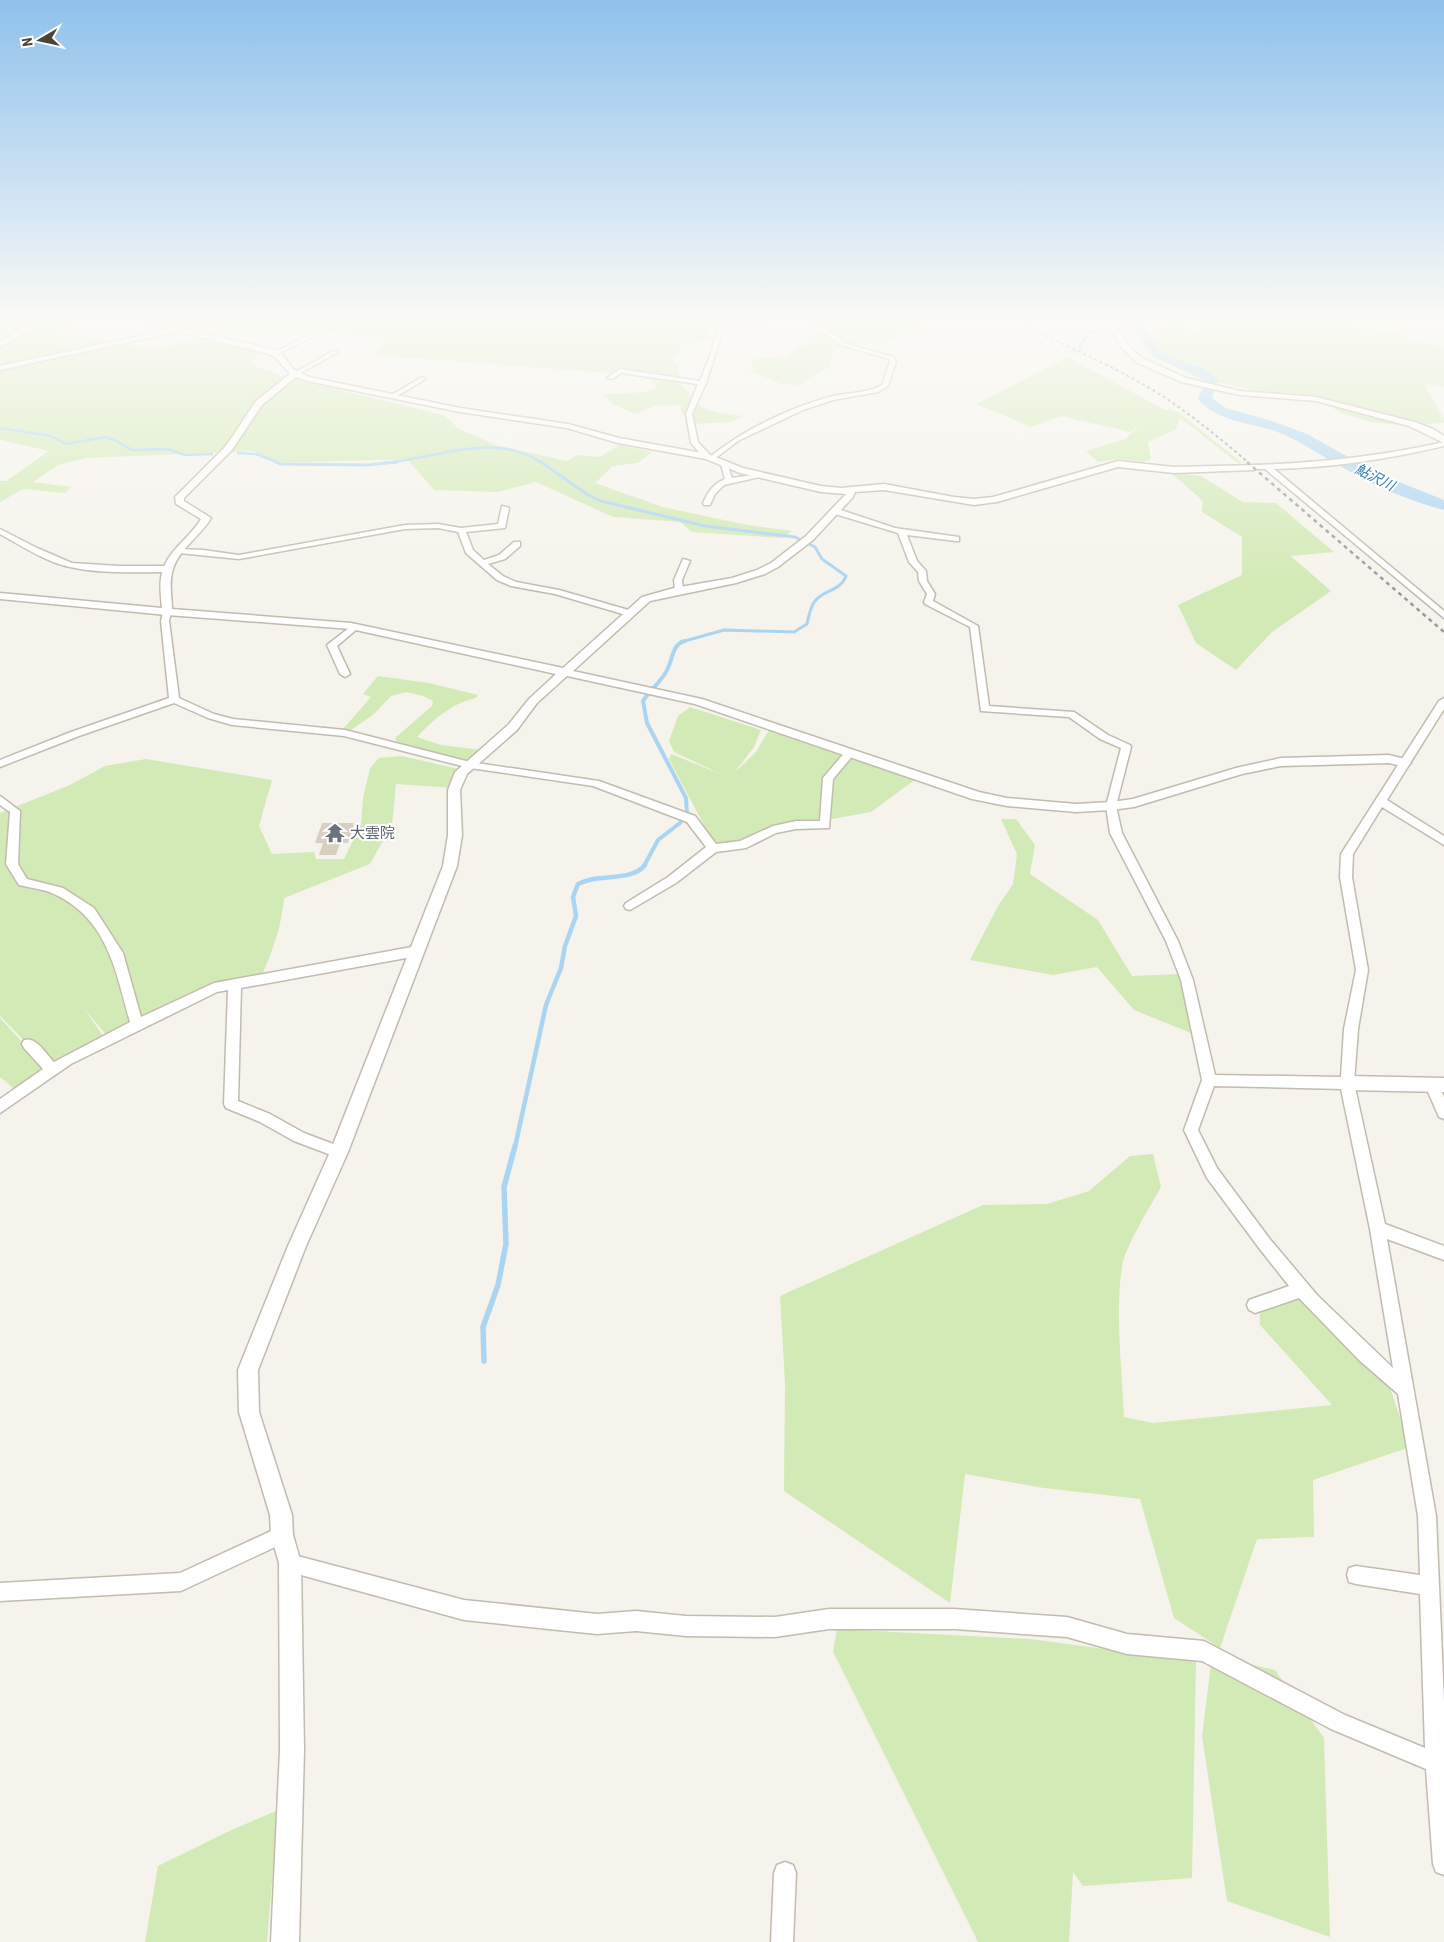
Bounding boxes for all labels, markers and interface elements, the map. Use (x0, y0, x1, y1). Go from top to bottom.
north arrow (15, 15, 65, 65)
text: N (19, 37, 36, 48)
water label: 鮎沢川 (1353, 460, 1399, 495)
temple icon: 大雲院 (324, 822, 346, 844)
place label: 大雲院 (350, 824, 395, 842)

